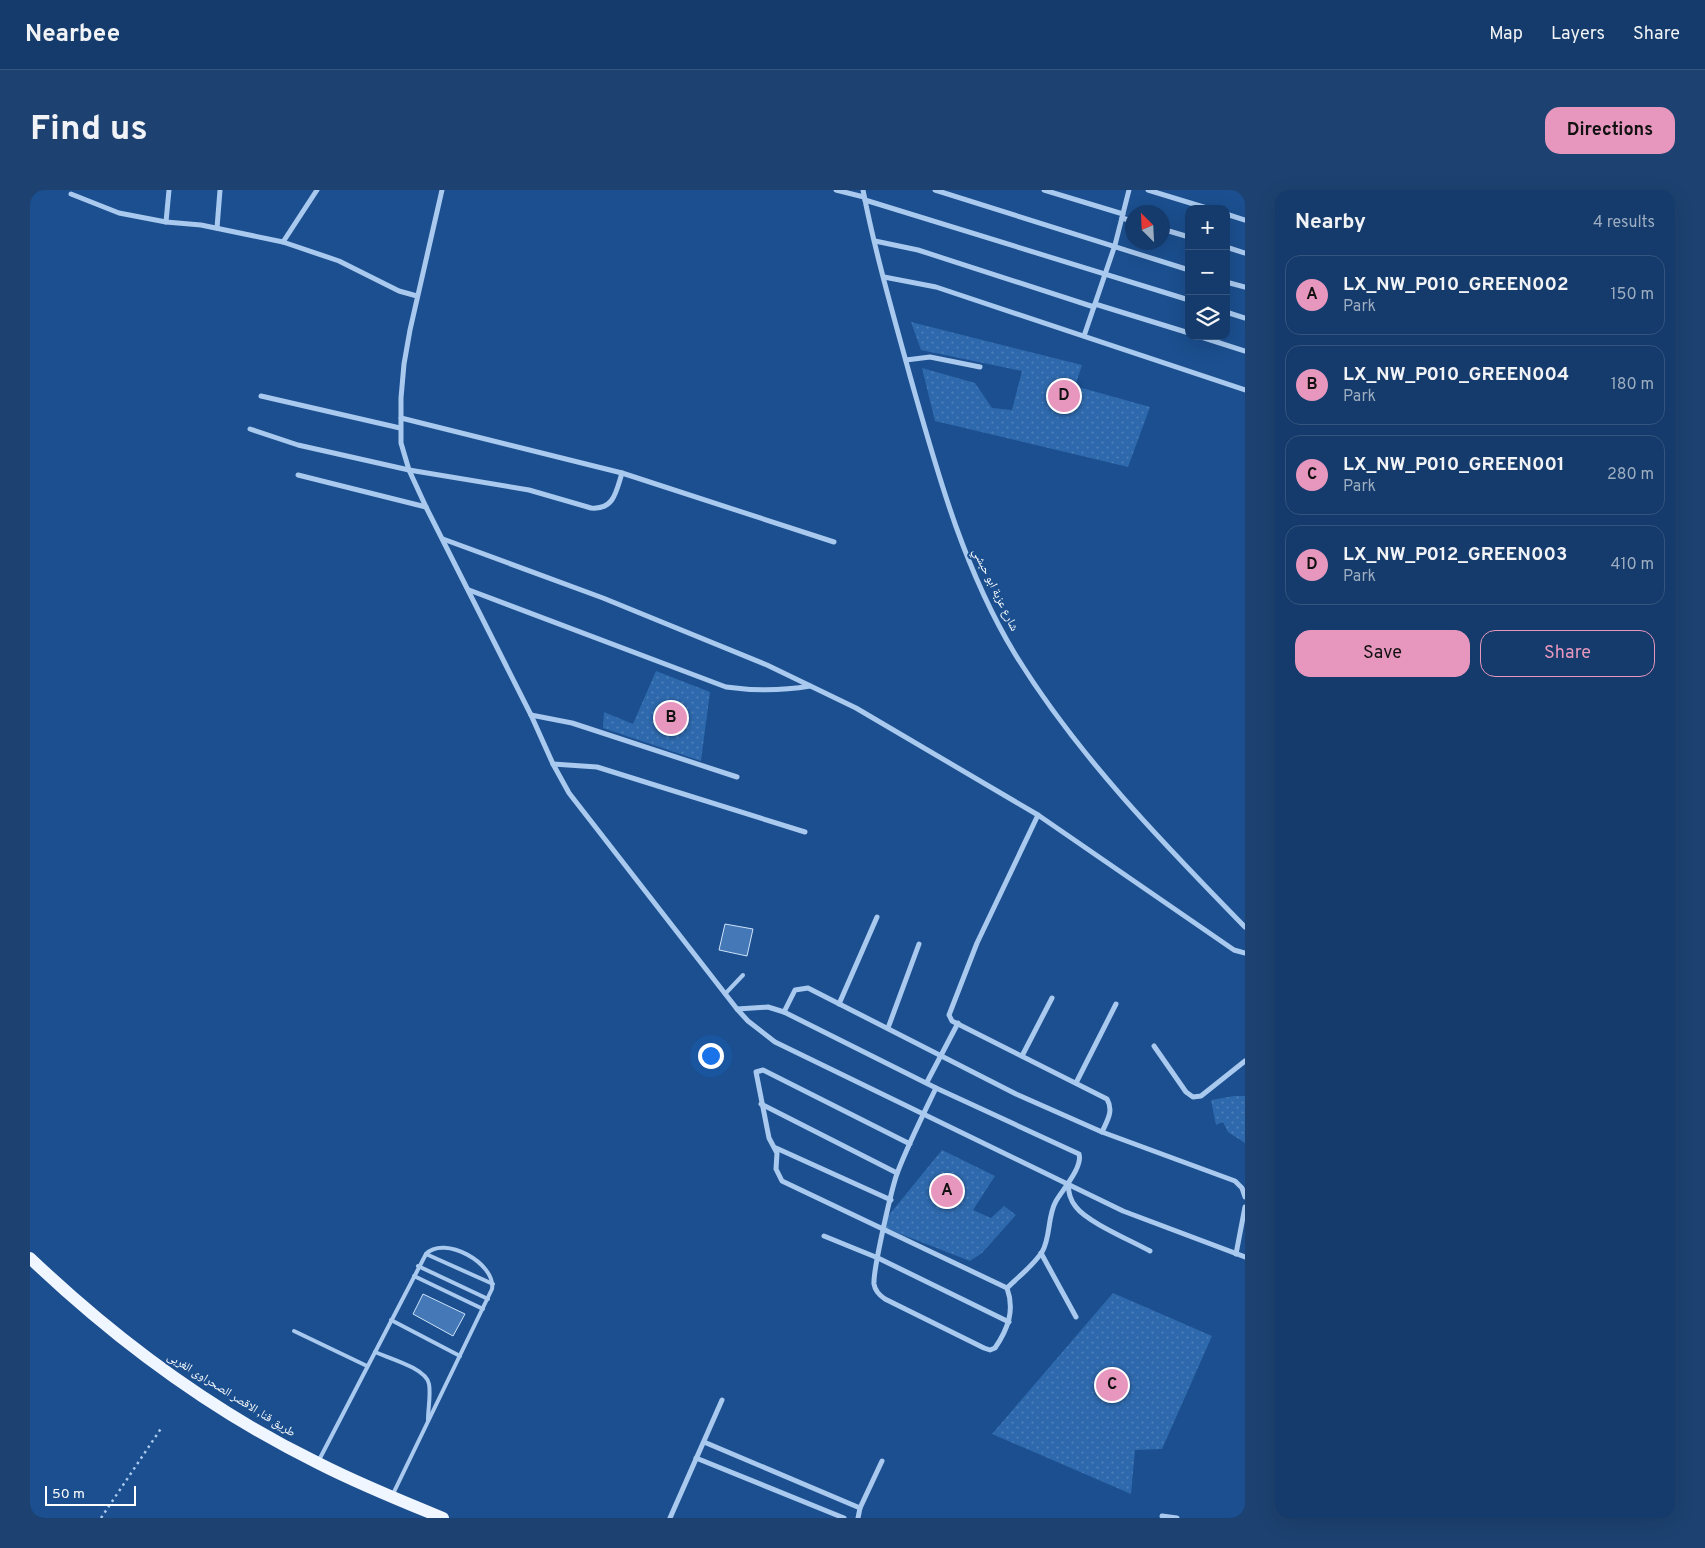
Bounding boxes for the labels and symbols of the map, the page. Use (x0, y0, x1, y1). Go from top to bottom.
north arrow (1125, 205, 1170, 250)
pin: D (1048, 377, 1080, 415)
street label: شارع عزبة ابو حبشي (967, 546, 1022, 635)
pin: B (655, 699, 687, 737)
your location (698, 1043, 724, 1069)
pin: A (931, 1172, 963, 1210)
street label: طريق قنا, الاقصر الصحراوى الغربى (164, 1349, 298, 1441)
pin: C (1096, 1366, 1128, 1404)
scale bar (45, 1483, 136, 1506)

